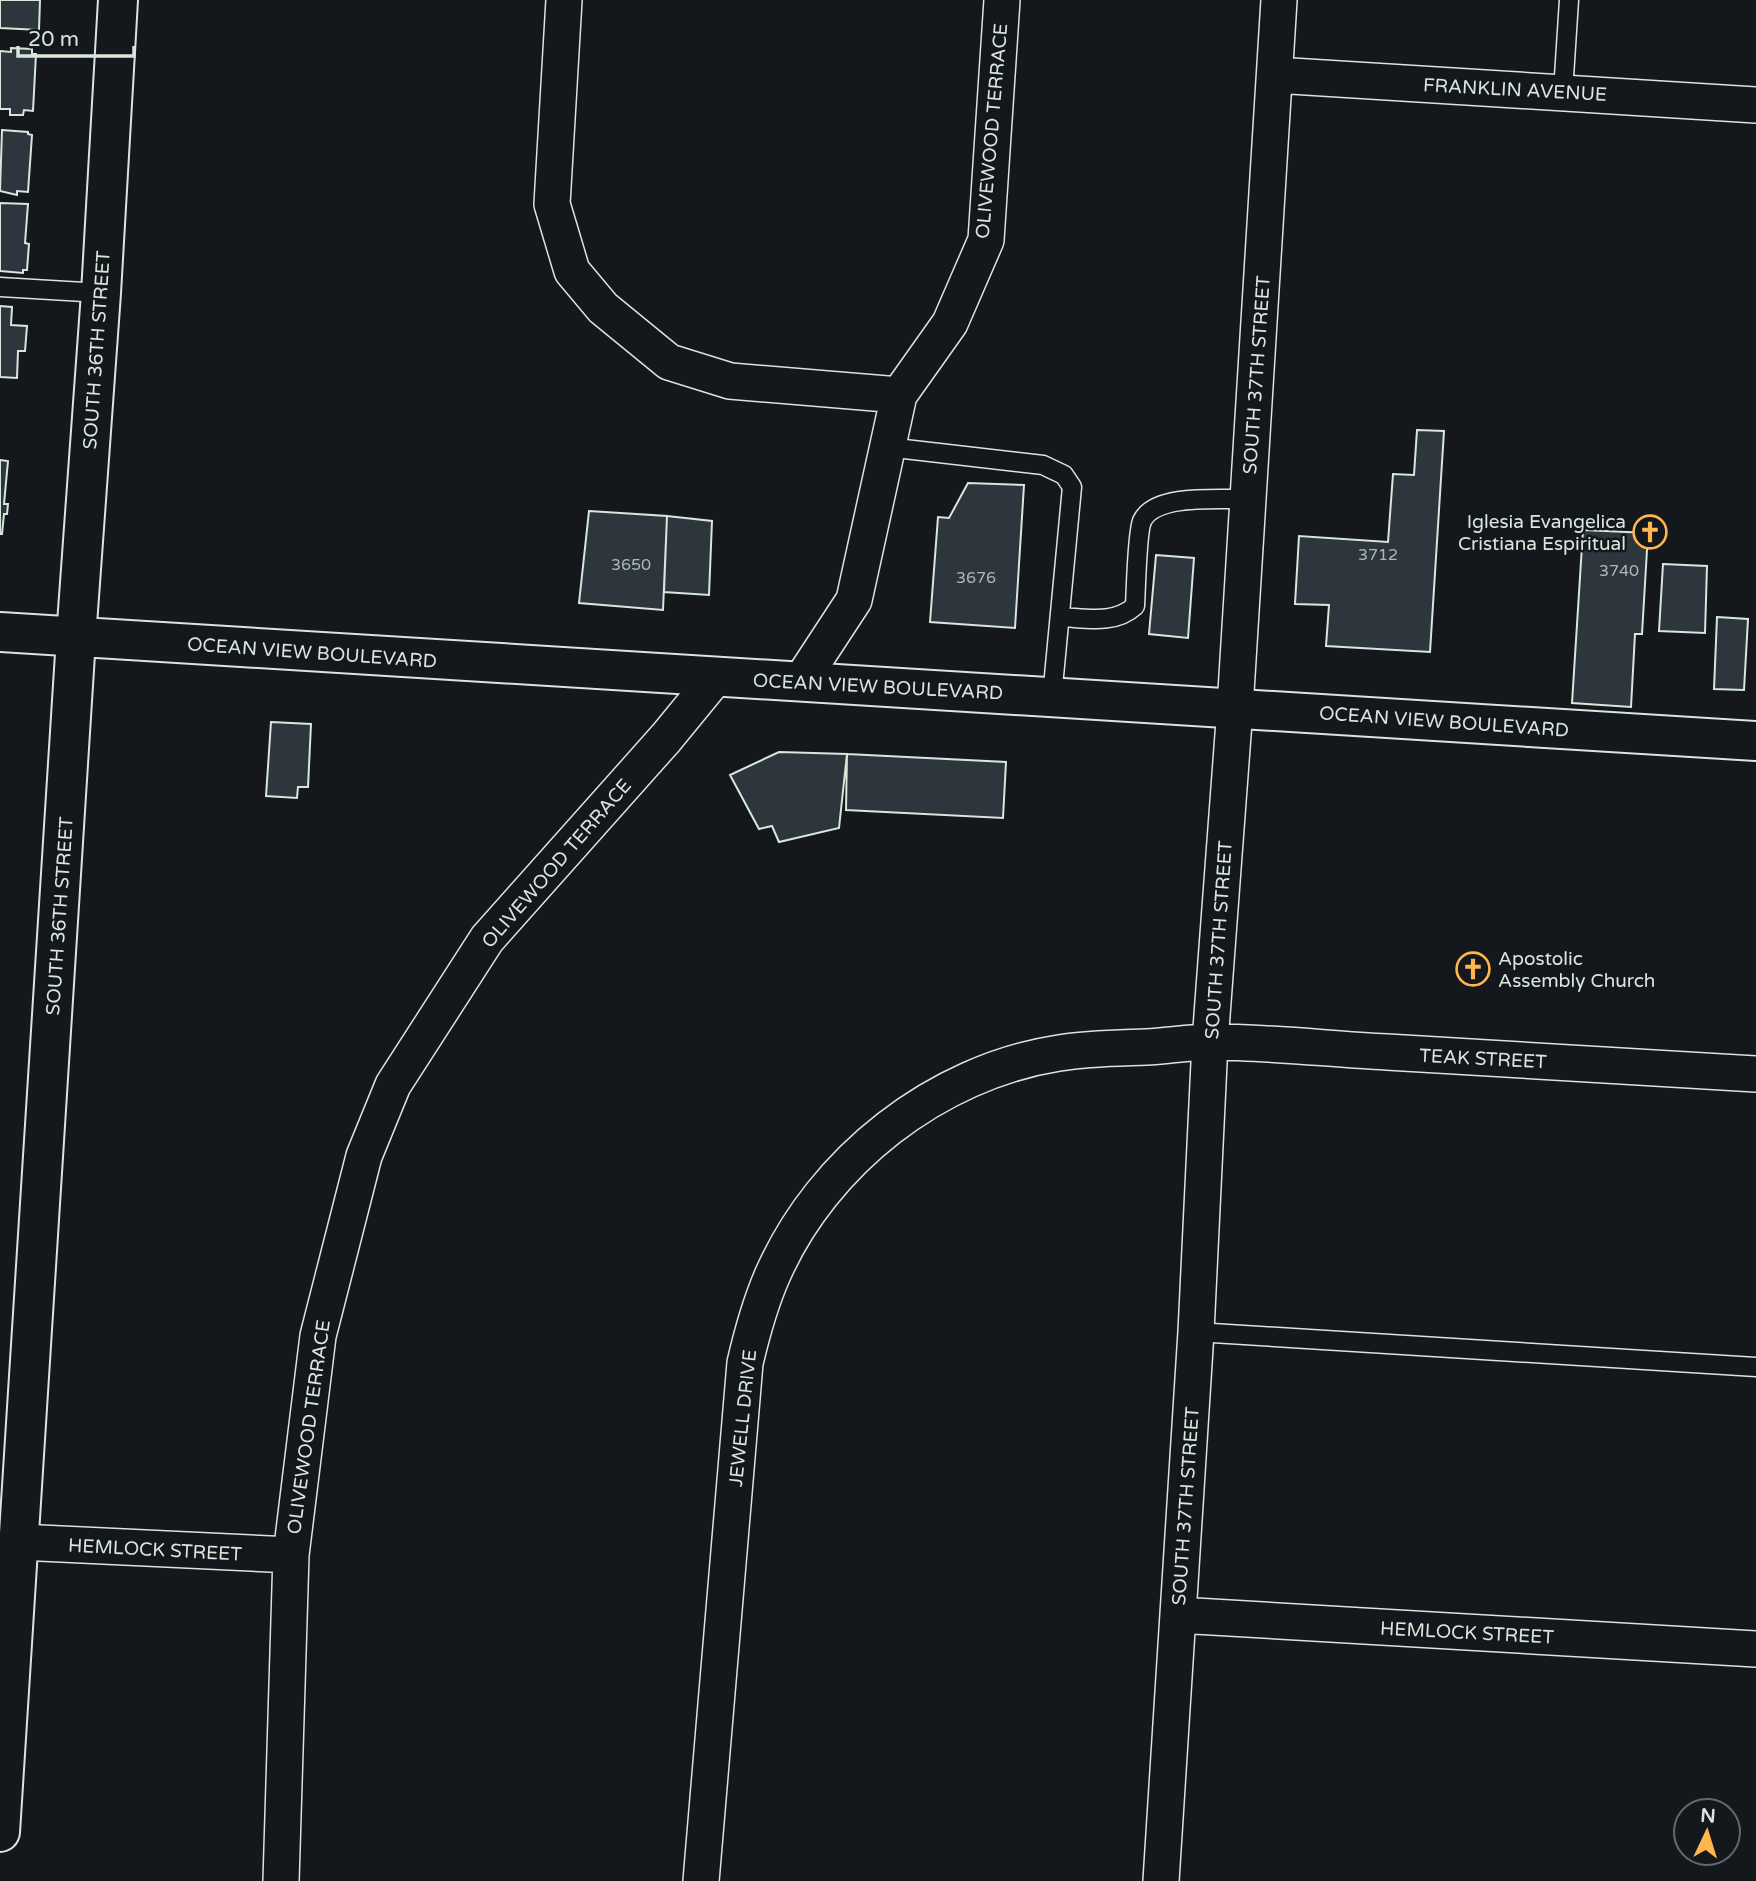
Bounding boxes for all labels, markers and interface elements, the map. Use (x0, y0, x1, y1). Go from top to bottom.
scale bar (18, 14, 133, 58)
street label: OLIVEWOOD TERRACE (972, 22, 1012, 240)
text: 20 m (28, 27, 79, 52)
street label: FRANKLIN AVENUE (1422, 74, 1608, 106)
street label: SOUTH 36TH STREET (79, 250, 115, 450)
street label: SOUTH 37TH STREET (1239, 275, 1275, 475)
place label: Iglesia Evangelica Cristiana Espiritual (1458, 511, 1626, 555)
church icon: Iglesia Evangelica Cristiana Espiritual (1631, 513, 1669, 551)
house number: 3712 (1358, 545, 1398, 565)
house number: 3650 (611, 555, 651, 575)
house number: 3740 (1599, 561, 1639, 581)
house number: 3676 (956, 568, 996, 588)
street label: OCEAN VIEW BOULEVARD (186, 633, 438, 673)
street label: OCEAN VIEW BOULEVARD (752, 669, 1004, 705)
street label: OCEAN VIEW BOULEVARD (1318, 702, 1570, 742)
street label: OLIVEWOOD TERRACE (477, 775, 636, 953)
street label: SOUTH 36TH STREET (42, 816, 78, 1016)
street label: SOUTH 37TH STREET (1201, 840, 1237, 1040)
place label: Apostolic Assembly Church (1498, 948, 1655, 992)
church icon: Apostolic Assembly Church (1454, 950, 1492, 988)
street label: TEAK STREET (1419, 1045, 1548, 1073)
street label: OLIVEWOOD TERRACE (283, 1318, 335, 1536)
street label: JEWELL DRIVE (725, 1349, 761, 1488)
street label: SOUTH 37TH STREET (1168, 1406, 1204, 1606)
street label: HEMLOCK STREET (67, 1534, 243, 1566)
street label: HEMLOCK STREET (1379, 1617, 1555, 1649)
north arrow (1672, 1797, 1742, 1867)
text: N (1700, 1805, 1716, 1828)

